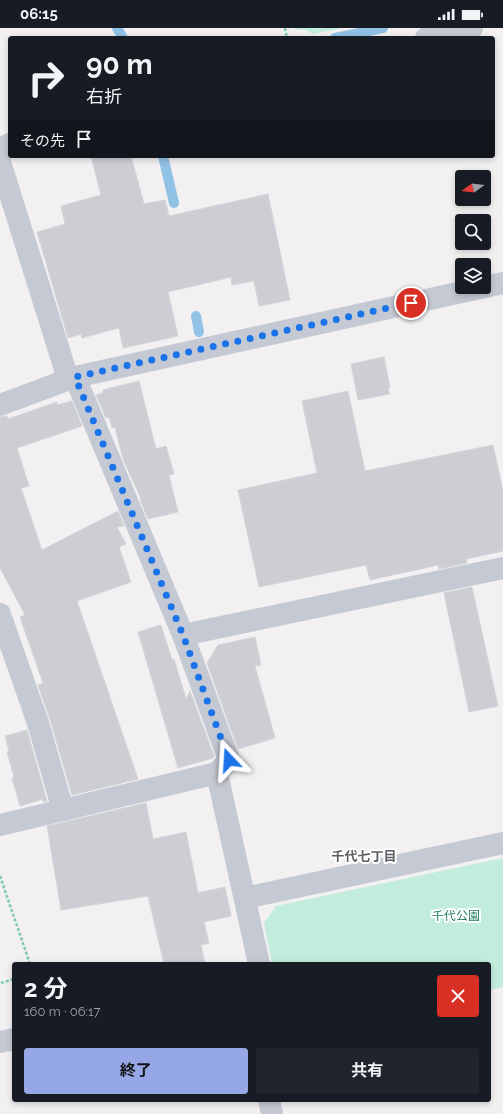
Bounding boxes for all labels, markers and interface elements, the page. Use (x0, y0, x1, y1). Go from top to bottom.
text: 06:15 (20, 5, 58, 23)
text: 90 m (86, 48, 152, 81)
icon: right (20, 52, 72, 104)
text: 右折 (86, 86, 122, 107)
icon: arrive (73, 128, 95, 150)
text: その先 (20, 132, 65, 150)
north arrow (455, 170, 491, 206)
map controls (455, 170, 491, 294)
button: search (455, 214, 491, 250)
button: layers (455, 258, 491, 294)
pin (394, 286, 428, 320)
icon: arrive (400, 292, 422, 314)
position arrow (208, 739, 250, 781)
district label: 千代七丁目 (331, 849, 397, 864)
park label: 千代公園 (432, 909, 480, 923)
text: 2 分 (24, 974, 67, 1003)
button: close (437, 975, 479, 1017)
text: 160 m · 06:17 (24, 1004, 100, 1019)
button: 終了 (24, 1048, 248, 1094)
button: 共有 (256, 1048, 479, 1094)

